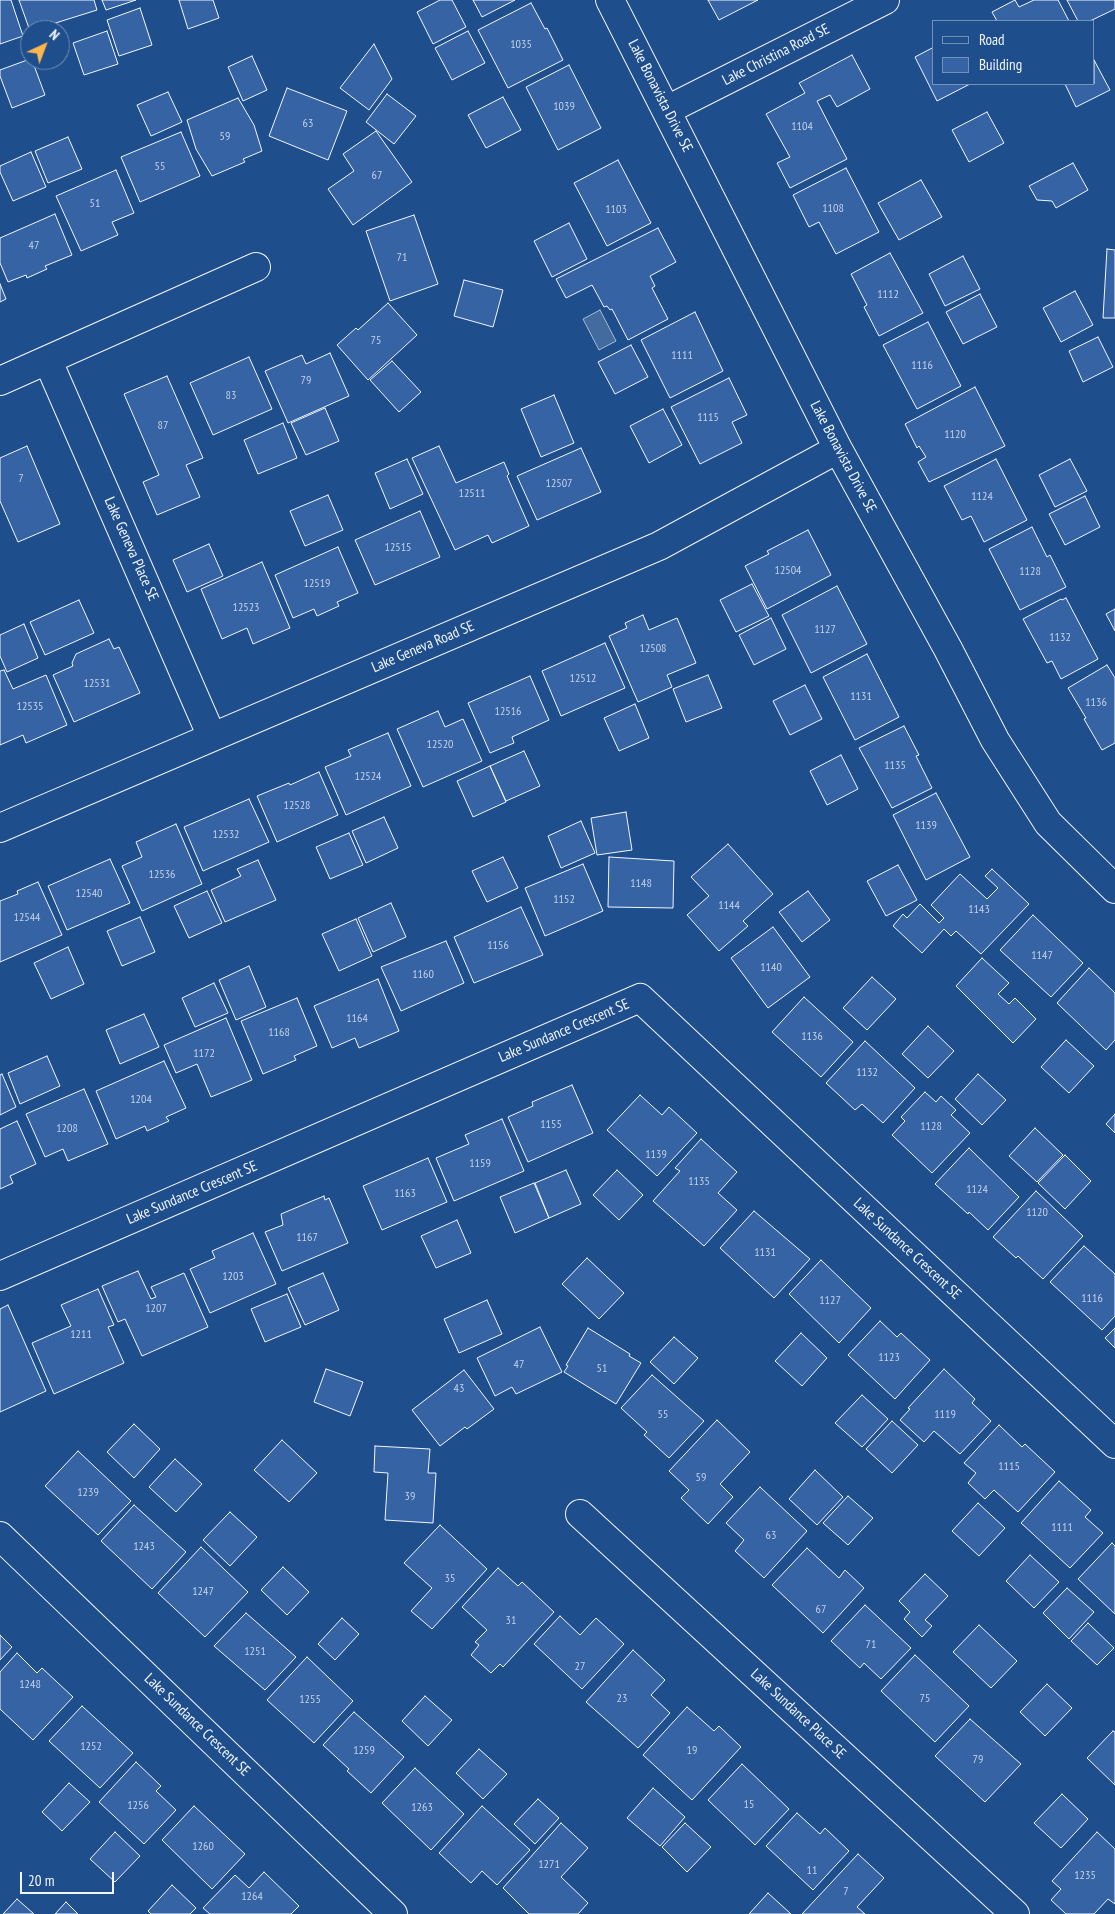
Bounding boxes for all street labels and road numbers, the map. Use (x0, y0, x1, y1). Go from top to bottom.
street label: Lake Christina Road SE (719, 20, 833, 90)
street label: Lake Bonavista Drive SE (624, 37, 696, 155)
street label: Lake Bonavista Drive SE (806, 398, 880, 516)
street label: Lake Geneva Place SE (100, 494, 162, 604)
street label: Lake Geneva Road SE (369, 617, 477, 677)
street label: Lake Sundance Crescent SE (496, 995, 632, 1067)
street label: Lake Sundance Crescent SE (124, 1157, 260, 1229)
street label: Lake Sundance Crescent SE (850, 1195, 964, 1303)
street label: Lake Sundance Place SE (747, 1665, 849, 1763)
street label: Lake Sundance Crescent SE (140, 1670, 254, 1780)

